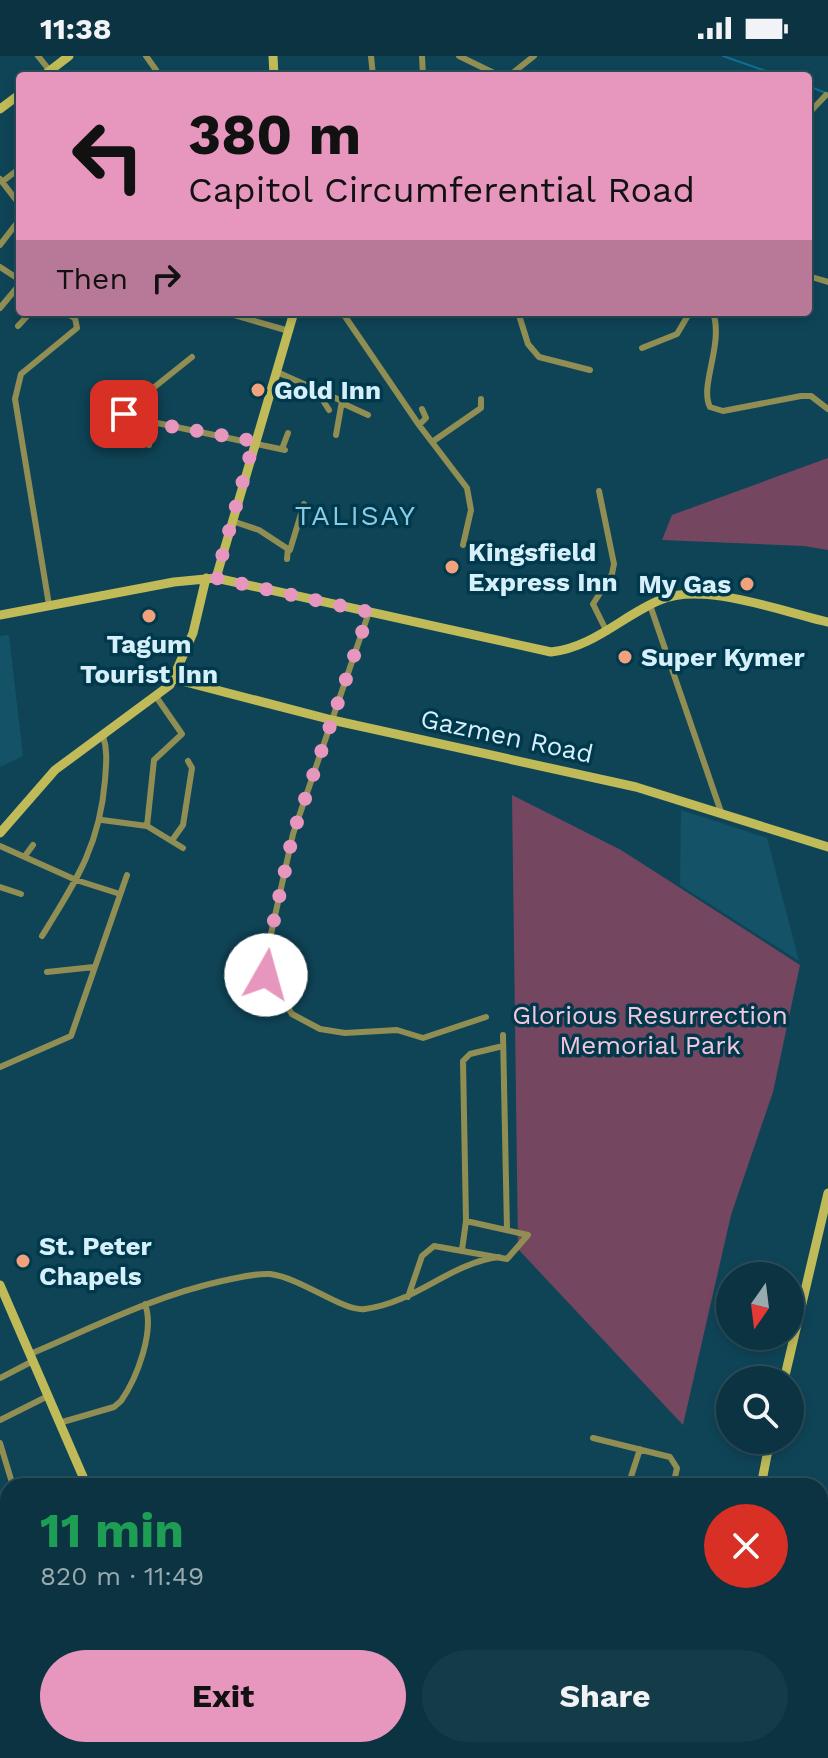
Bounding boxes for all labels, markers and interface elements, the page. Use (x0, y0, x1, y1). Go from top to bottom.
text: 11:38 (40, 11, 112, 46)
text: 380 m (188, 102, 361, 168)
icon: left (56, 104, 160, 208)
text: Capitol Circumferential Road (188, 169, 695, 211)
icon: right (144, 256, 188, 300)
text: Then (56, 261, 128, 296)
place label: Gold Inn (274, 375, 381, 405)
pin (90, 380, 158, 448)
marker: Gold Inn (249, 381, 267, 399)
icon: arrive (102, 392, 146, 436)
district label: TALISAY (295, 499, 417, 532)
place label: Kingsfield Express Inn (468, 537, 618, 597)
marker: Kingsfield Express Inn (443, 558, 461, 576)
place label: My Gas (638, 569, 731, 599)
marker: My Gas (738, 575, 756, 593)
marker: Tagum Tourist Inn (140, 607, 158, 625)
place label: Tagum Tourist Inn (80, 629, 218, 689)
place label: Super Kymer (641, 642, 806, 672)
marker: Super Kymer (616, 648, 634, 666)
street label: Gazmen Road (418, 703, 596, 769)
position arrow (224, 933, 308, 1017)
park label: Glorious Resurrection Memorial Park (512, 1000, 788, 1060)
place label: St. Peter Chapels (39, 1231, 153, 1291)
marker: St. Peter Chapels (14, 1252, 32, 1270)
north arrow (716, 1262, 804, 1350)
map controls (716, 1262, 804, 1454)
button: search (716, 1366, 804, 1454)
text: 11 min (40, 1502, 184, 1559)
button: close (704, 1504, 788, 1588)
text: 820 m · 11:49 (40, 1561, 204, 1591)
button: Exit (40, 1650, 406, 1742)
button: Share (422, 1650, 788, 1742)

